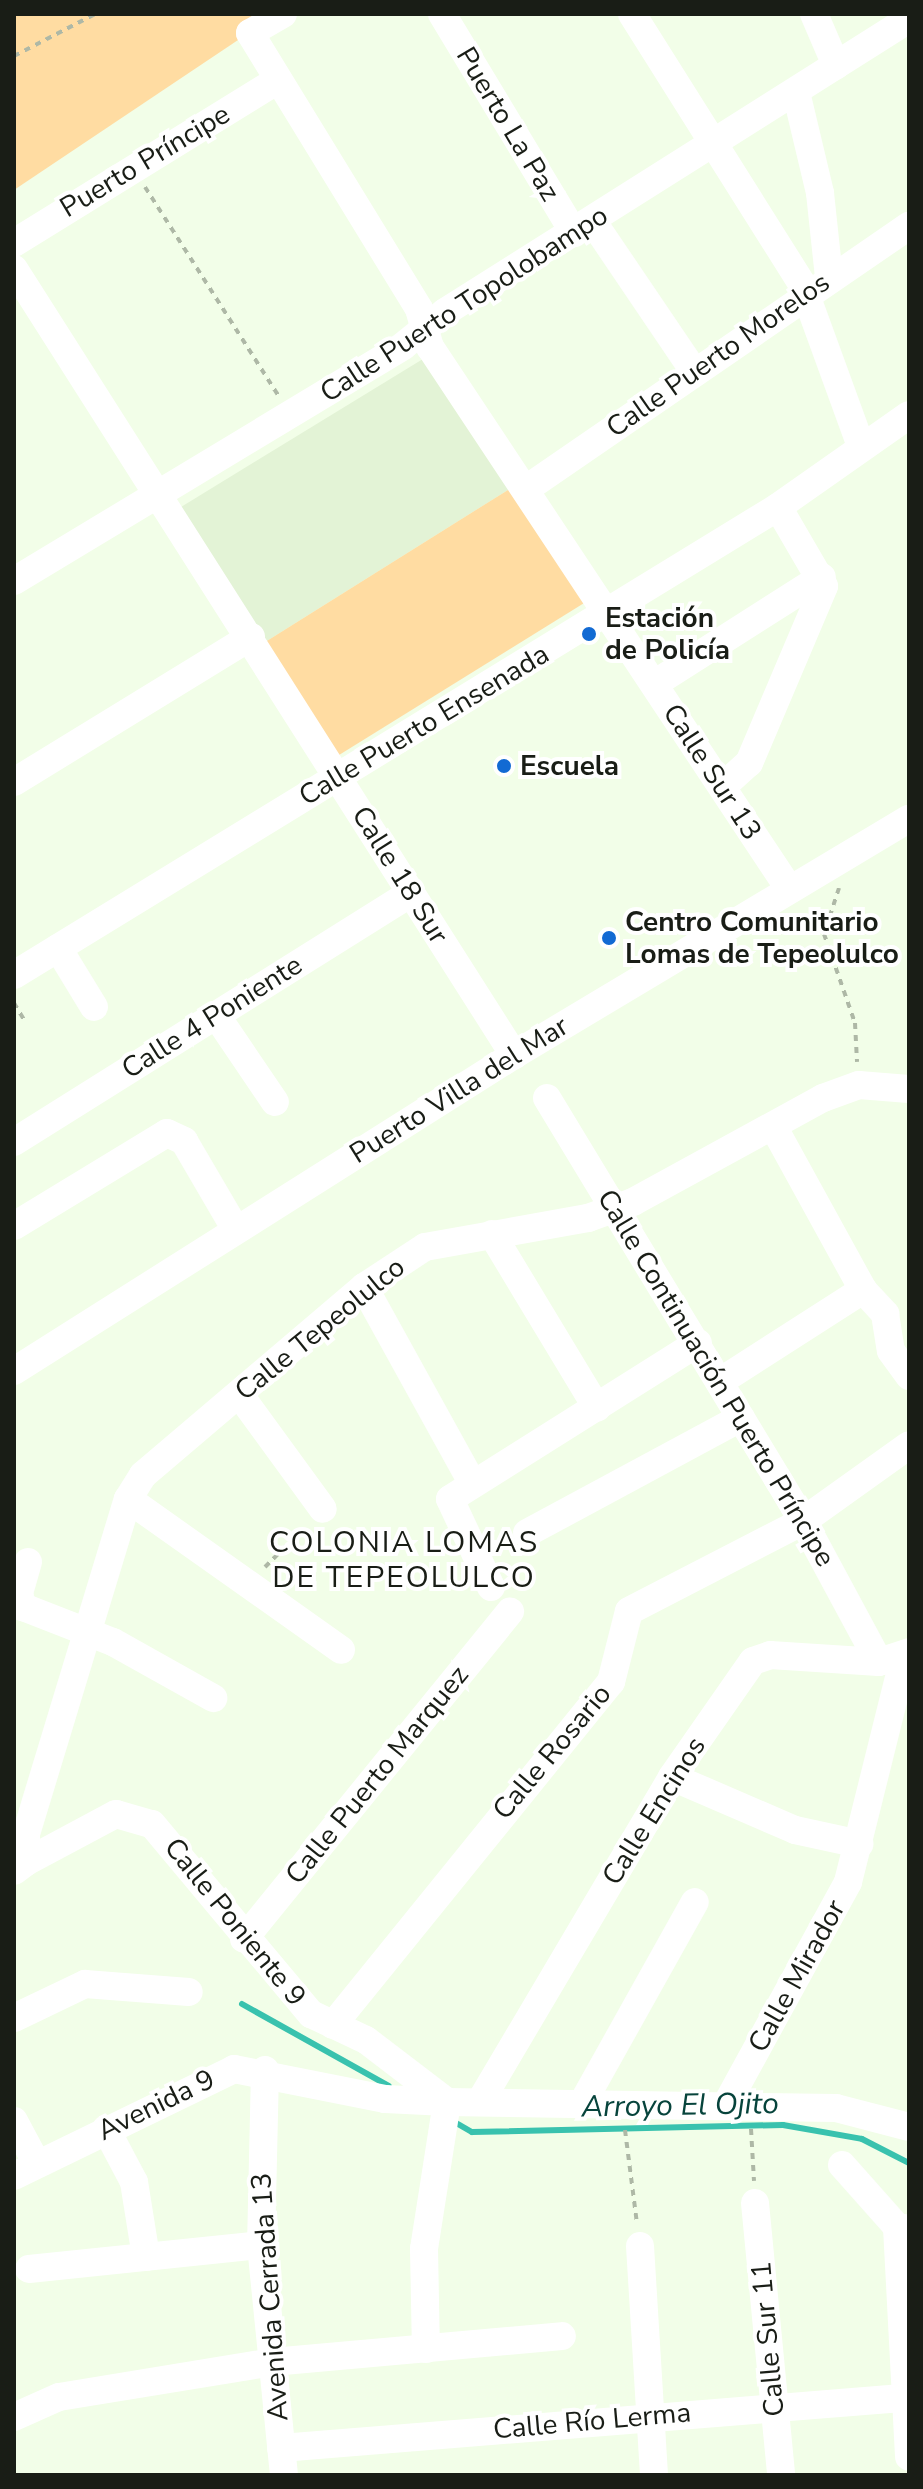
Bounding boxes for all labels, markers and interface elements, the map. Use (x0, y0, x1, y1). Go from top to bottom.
street label: Puerto La Paz (449, 41, 567, 207)
street label: Puerto Príncipe (54, 97, 236, 225)
street label: Calle Puerto Topolobampo (314, 198, 614, 410)
street label: Calle Puerto Morelos (600, 265, 836, 445)
place label: Estación de Policía (605, 601, 730, 667)
marker: Estación de Policía (580, 625, 598, 643)
street label: Calle Puerto Ensenada (293, 637, 555, 813)
street label: Calle Sur 13 (656, 698, 768, 846)
place label: Escuela (520, 749, 619, 783)
marker: Escuela (495, 757, 513, 775)
street label: Calle 18 Sur (345, 800, 455, 950)
place label: Centro Comunitario Lomas de Tepeolulco (625, 905, 899, 971)
marker: Centro Comunitario Lomas de Tepeolulco (600, 929, 618, 947)
street label: Calle 4 Poniente (116, 948, 308, 1086)
street label: Puerto Villa del Mar (344, 1009, 574, 1171)
street label: Calle Continuación Puerto Príncipe (590, 1183, 842, 1573)
street label: Calle Tepeolulco (228, 1250, 412, 1408)
district label: COLONIA LOMAS DE TEPEOLULCO (269, 1525, 539, 1596)
street label: Calle Puerto Marquez (279, 1659, 475, 1891)
street label: Calle Rosario (486, 1678, 618, 1826)
street label: Calle Encinos (595, 1731, 713, 1891)
street label: Calle Poniente 9 (157, 1831, 313, 2013)
street label: Calle Mirador (741, 1894, 853, 2058)
street label: Avenida 9 (92, 2062, 220, 2148)
water label: Arroyo El Ojito (581, 2086, 779, 2126)
street label: Avenida Cerrada 13 (245, 2172, 295, 2422)
street label: Calle Sur 11 (744, 2260, 792, 2418)
street label: Calle Río Lerma (492, 2396, 692, 2446)

